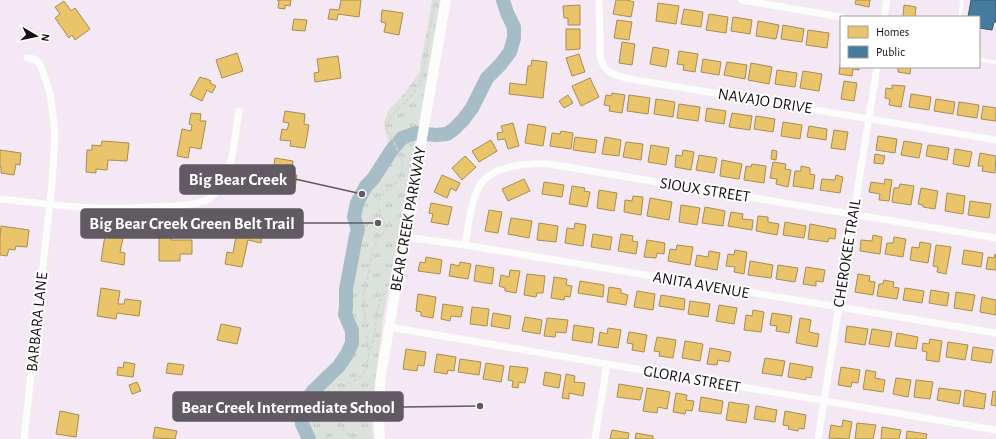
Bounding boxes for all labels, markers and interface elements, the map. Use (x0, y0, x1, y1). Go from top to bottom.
north arrow (16, 16, 56, 56)
legend (840, 16, 980, 68)
text: Homes (876, 26, 909, 38)
text: N (39, 33, 51, 42)
text: Public (876, 46, 905, 58)
street label: NAVAJO DRIVE (717, 86, 814, 116)
street label: BEAR CREEK PARKWAY (387, 145, 429, 292)
callout: Big Bear Creek (180, 165, 295, 194)
text: Big Bear Creek (189, 171, 288, 188)
street label: SIOUX STREET (659, 175, 751, 205)
street label: CHEROKEE TRAIL (831, 197, 864, 308)
callout: Big Bear Creek Green Belt Trail (81, 209, 303, 238)
text: Big Bear Creek Green Belt Trail (89, 215, 295, 232)
street label: ANITA AVENUE (652, 269, 751, 301)
street label: BARBARA LANE (24, 271, 50, 373)
street label: GLORIA STREET (642, 363, 742, 395)
callout: Bear Creek Intermediate School (173, 392, 403, 421)
text: Bear Creek Intermediate School (181, 399, 395, 416)

